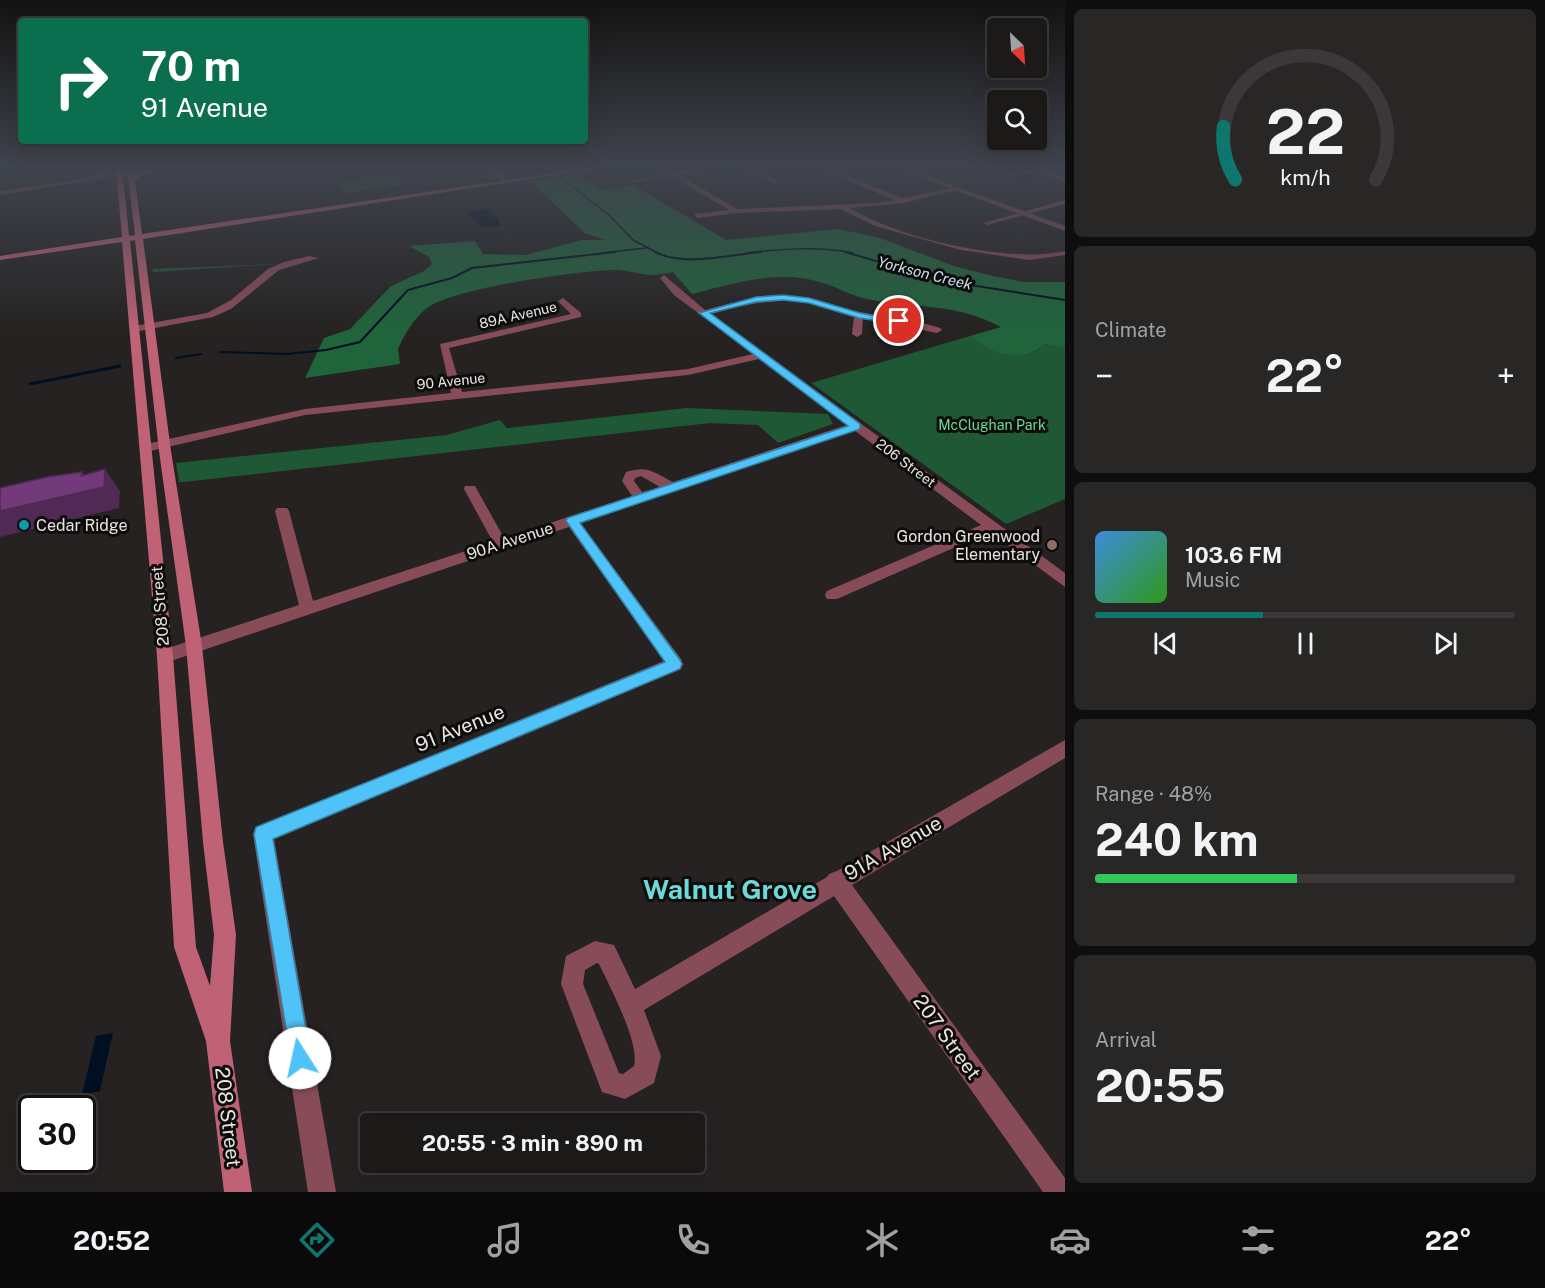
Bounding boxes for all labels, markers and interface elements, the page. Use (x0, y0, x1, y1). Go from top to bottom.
north arrow (987, 18, 1047, 78)
map controls (987, 18, 1047, 150)
text: 70 m (141, 41, 241, 90)
icon: right (42, 42, 120, 120)
button: search (987, 90, 1047, 150)
text: 91 Avenue (141, 91, 268, 123)
text: 22 (1265, 95, 1345, 168)
text: km/h (1280, 165, 1330, 190)
water label: Yorkson Creek (876, 253, 975, 293)
pin (873, 295, 924, 346)
street label: 89A Avenue (478, 298, 558, 332)
icon: arrive (882, 304, 915, 337)
text: Climate (1095, 318, 1167, 342)
text: 22° (1266, 349, 1344, 402)
text: − (1095, 357, 1113, 395)
text: + (1497, 357, 1515, 395)
street label: 90 Avenue (416, 369, 486, 393)
park label: McClughan Park (938, 417, 1046, 433)
street label: 206 Street (873, 436, 939, 490)
place label: Cedar Ridge (36, 516, 128, 535)
marker: Cedar Ridge (17, 518, 31, 532)
street label: 90A Avenue (464, 518, 556, 564)
place label: Gordon Greenwood Elementary (896, 527, 1040, 564)
marker: Gordon Greenwood Elementary (1045, 538, 1059, 552)
text: 103.6 FM (1185, 542, 1282, 568)
street label: 208 Street (147, 565, 173, 647)
text: Music (1185, 568, 1240, 592)
icon: previous (1149, 627, 1182, 660)
icon: pause (1289, 627, 1322, 660)
icon: next (1429, 627, 1462, 660)
street label: 91 Avenue (412, 699, 508, 757)
text: Range · 48% (1095, 782, 1212, 806)
street label: 91A Avenue (840, 811, 946, 885)
text: 240 km (1095, 813, 1259, 866)
district label: Walnut Grove (643, 873, 817, 905)
street label: 207 Street (908, 990, 986, 1084)
position arrow (268, 1026, 332, 1090)
text: Arrival (1095, 1028, 1157, 1052)
text: 20:55 (1095, 1059, 1225, 1112)
street label: 208 Street (210, 1066, 246, 1168)
speed limit sign: 30 (18, 1095, 96, 1173)
text: 20:55 · 3 min · 890 m (422, 1130, 643, 1156)
icon: directions (296, 1219, 338, 1261)
icon: music (484, 1219, 526, 1261)
icon: phone (672, 1219, 714, 1261)
icon: climate (861, 1219, 903, 1261)
icon: car (1049, 1219, 1091, 1261)
icon: filters (1237, 1219, 1279, 1261)
text: 20:52 (73, 1224, 150, 1256)
text: 22° (1425, 1224, 1472, 1256)

